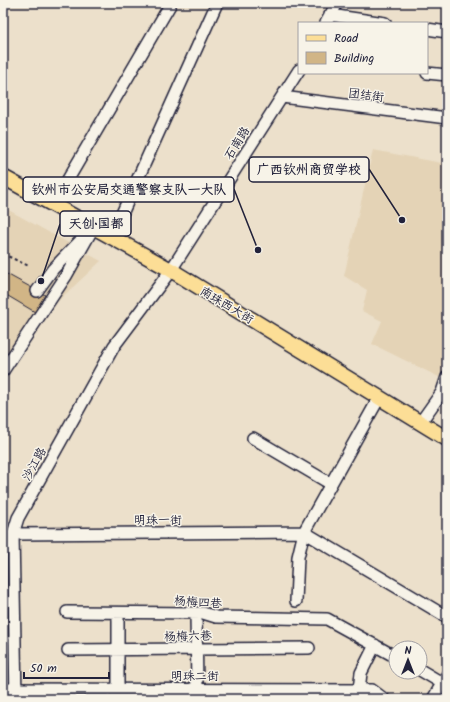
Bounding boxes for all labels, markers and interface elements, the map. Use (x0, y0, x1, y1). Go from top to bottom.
legend (298, 22, 428, 74)
text: Road (334, 29, 359, 48)
text: Building (334, 49, 374, 68)
street label: 团结街 (347, 84, 385, 107)
street label: 石南路 (220, 123, 255, 164)
callout: 广西钦州商贸学校 (249, 157, 369, 182)
text: 广西钦州商贸学校 (257, 160, 361, 181)
callout: 钦州市公安局交通警察支队一大队 (23, 177, 234, 202)
text: 钦州市公安局交通警察支队一大队 (31, 180, 227, 201)
callout: 天创·国都 (60, 211, 131, 236)
text: 天创·国都 (68, 214, 124, 235)
street label: 南珠西大街 (196, 282, 257, 329)
street label: 沙江路 (17, 444, 51, 485)
street label: 明珠一街 (134, 511, 182, 530)
street label: 杨梅四巷 (173, 591, 223, 614)
street label: 杨梅六巷 (164, 627, 212, 646)
north arrow (388, 640, 428, 680)
text: N (405, 642, 412, 660)
scale bar (24, 654, 109, 680)
text: 50 m (30, 659, 57, 678)
street label: 明珠二街 (171, 667, 219, 686)

